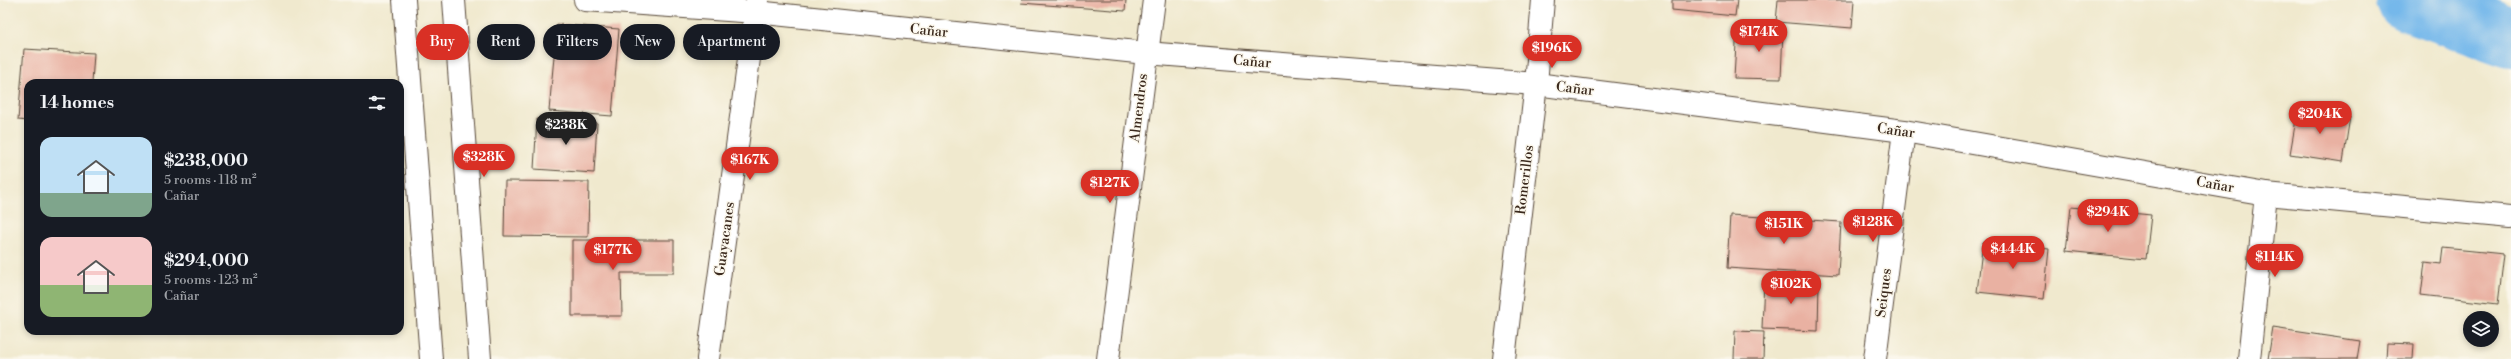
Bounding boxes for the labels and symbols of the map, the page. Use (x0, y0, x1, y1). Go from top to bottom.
pin: $174K (1731, 19, 1787, 53)
street label: Cañar (909, 20, 949, 42)
pin: $196K (1524, 35, 1580, 69)
street label: Cañar (1232, 51, 1272, 73)
street label: Almendros (1126, 73, 1152, 144)
street label: Cañar (1555, 78, 1595, 100)
pin: $204K (2292, 101, 2348, 135)
pin: $238K (538, 112, 594, 146)
street label: Cañar (1876, 119, 1916, 143)
pin: $328K (456, 144, 512, 178)
street label: Romerillos (1512, 144, 1538, 216)
pin: $167K (722, 147, 778, 181)
pin: $127K (1082, 170, 1138, 204)
street label: Cañar (2195, 173, 2235, 197)
pin: $294K (2080, 199, 2136, 233)
street label: Guayacanes (711, 201, 739, 277)
pin: $128K (1845, 209, 1901, 243)
pin: $151K (1756, 211, 1812, 245)
pin: $444K (1985, 236, 2041, 270)
pin: $177K (585, 237, 641, 271)
pin: $114K (2247, 244, 2303, 278)
street label: Seiques (1872, 267, 1896, 319)
pin: $102K (1763, 271, 1819, 305)

